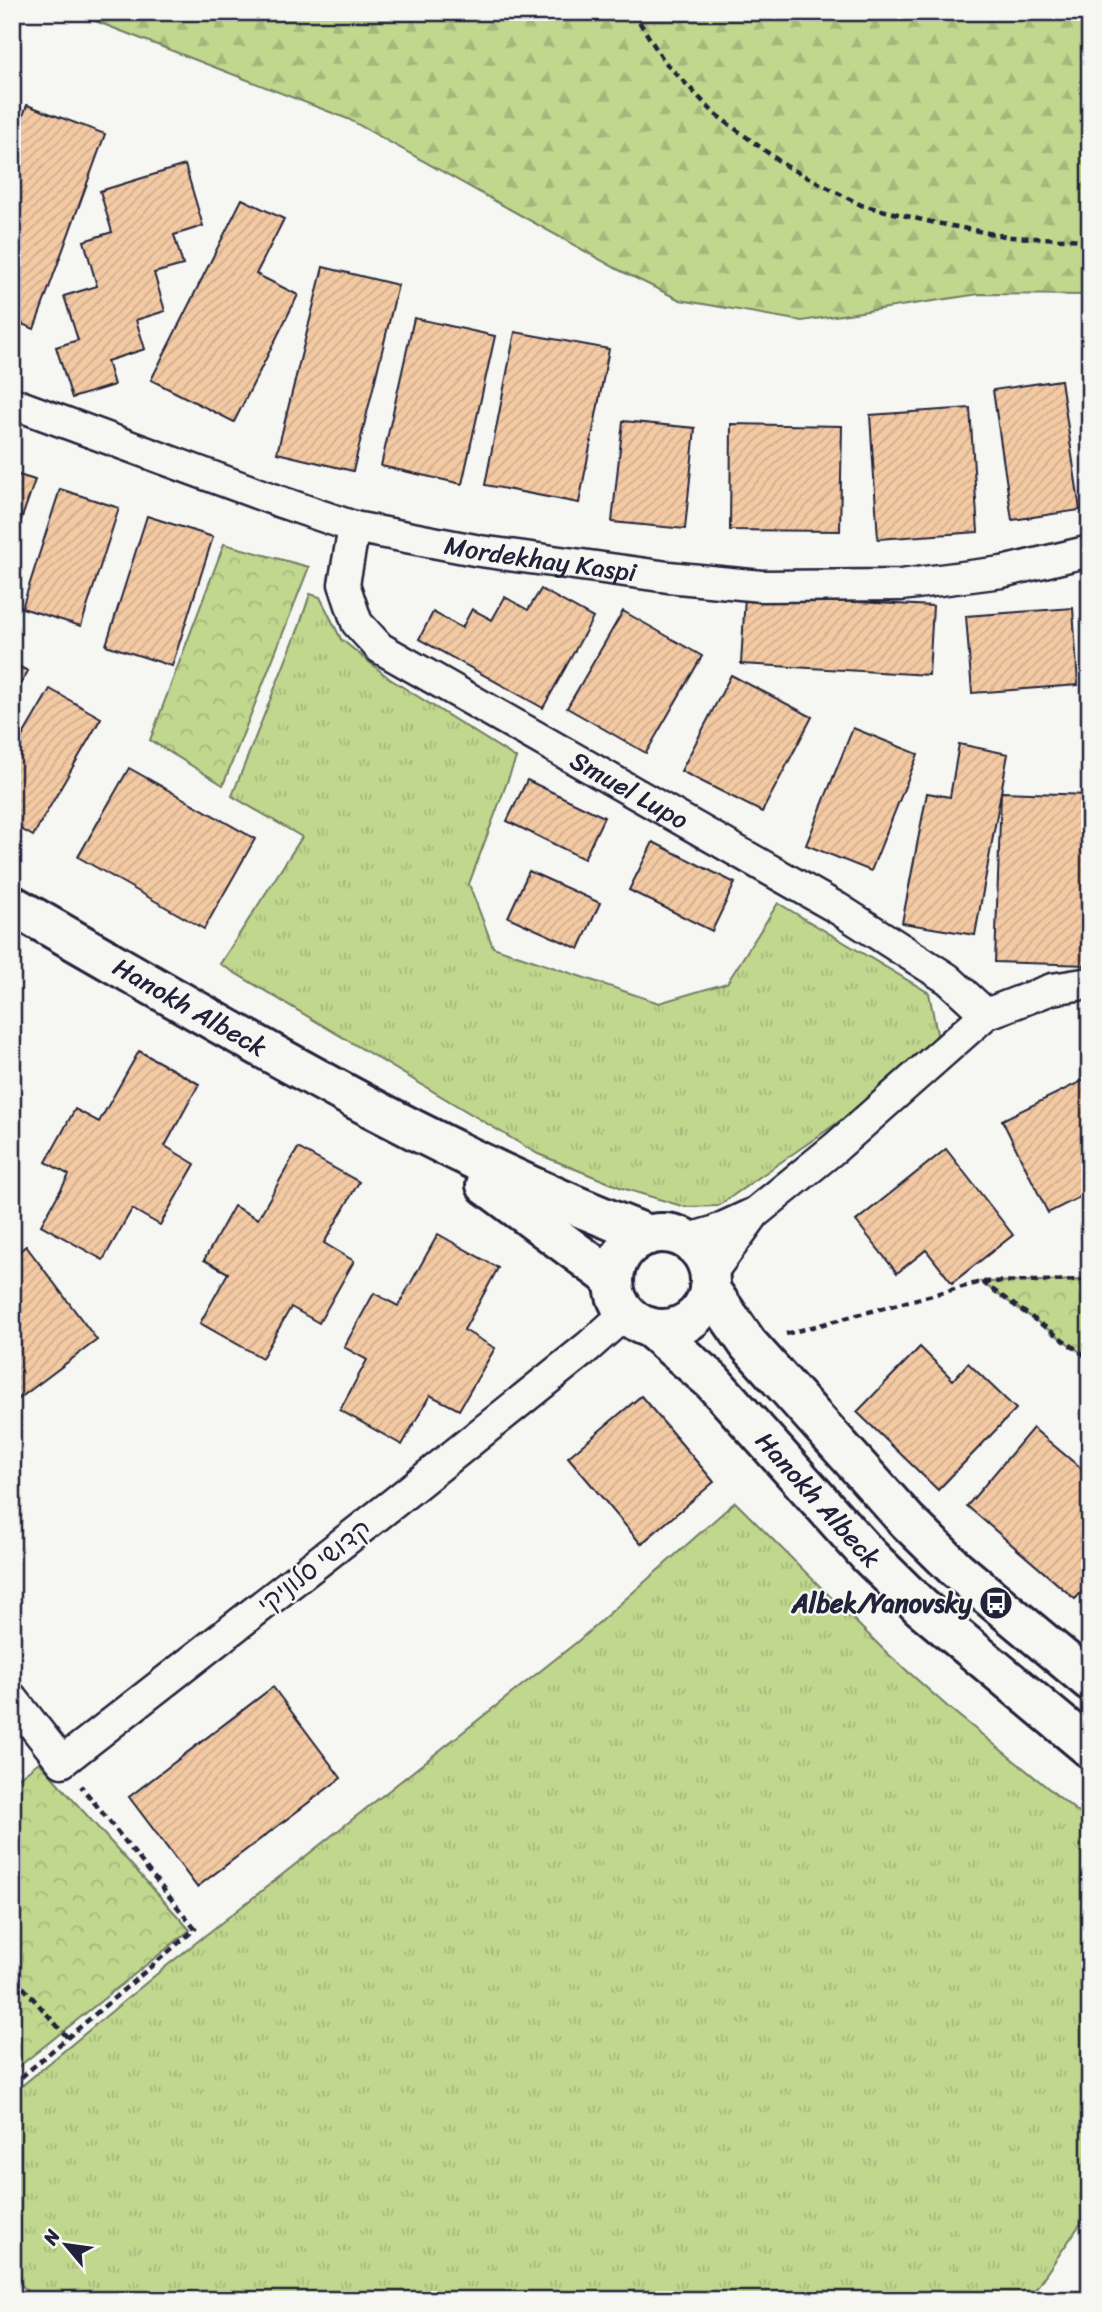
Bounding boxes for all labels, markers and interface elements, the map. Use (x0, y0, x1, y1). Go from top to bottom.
street label: Mordekhay Kaspi (441, 522, 640, 595)
street label: Smuel Lupo (561, 738, 698, 842)
street label: Hanokh Albeck (104, 944, 276, 1070)
street label: Hanokh Albeck (744, 1420, 892, 1579)
street label: קדושי סלוניקי (247, 1506, 381, 1626)
place label: Albek/Yanovsky (791, 1580, 973, 1626)
bus stop icon: Albek/Yanovsky (977, 1584, 1015, 1622)
north arrow (32, 2210, 102, 2280)
text: N (33, 2223, 70, 2252)

